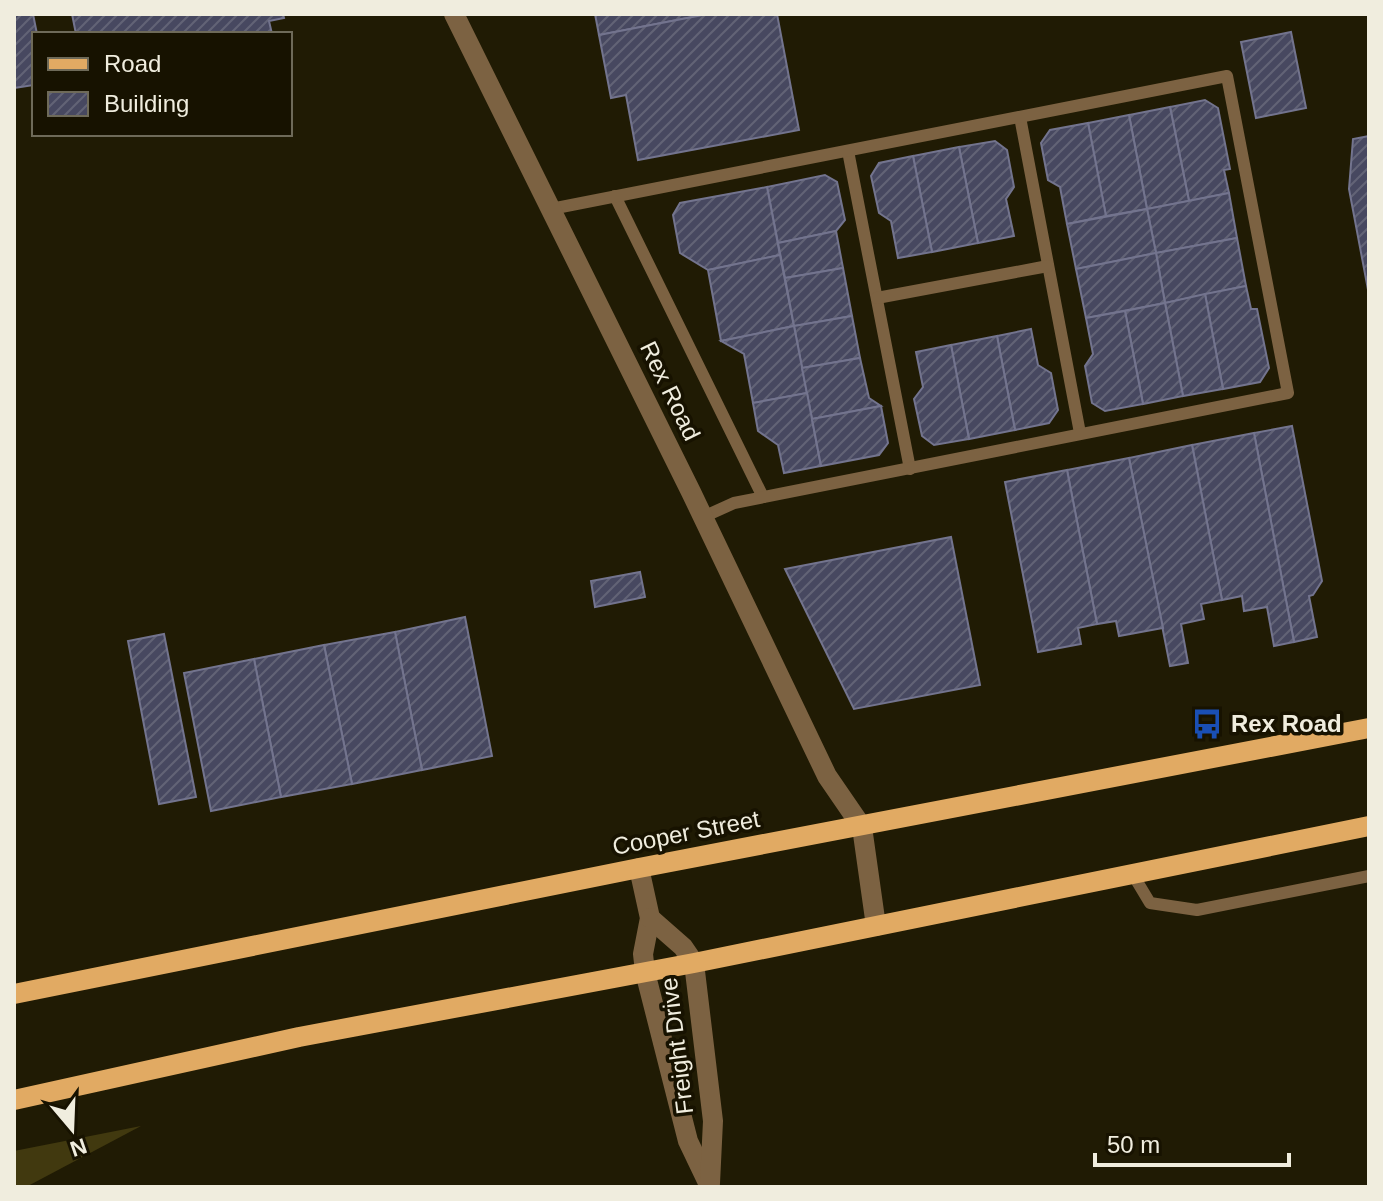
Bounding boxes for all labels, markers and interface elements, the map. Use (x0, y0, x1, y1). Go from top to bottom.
legend (32, 32, 292, 136)
text: Road (104, 50, 161, 77)
text: Building (104, 90, 189, 117)
street label: Rex Road (635, 337, 706, 445)
bus stop icon: Rex Road (1190, 707, 1224, 741)
place label: Rex Road (1231, 710, 1342, 737)
street label: Cooper Street (610, 805, 762, 860)
street label: Freight Drive (655, 976, 698, 1116)
north arrow (32, 1089, 112, 1169)
scale bar (1095, 1117, 1289, 1167)
text: 50 m (1107, 1131, 1160, 1158)
text: N (67, 1133, 90, 1162)

